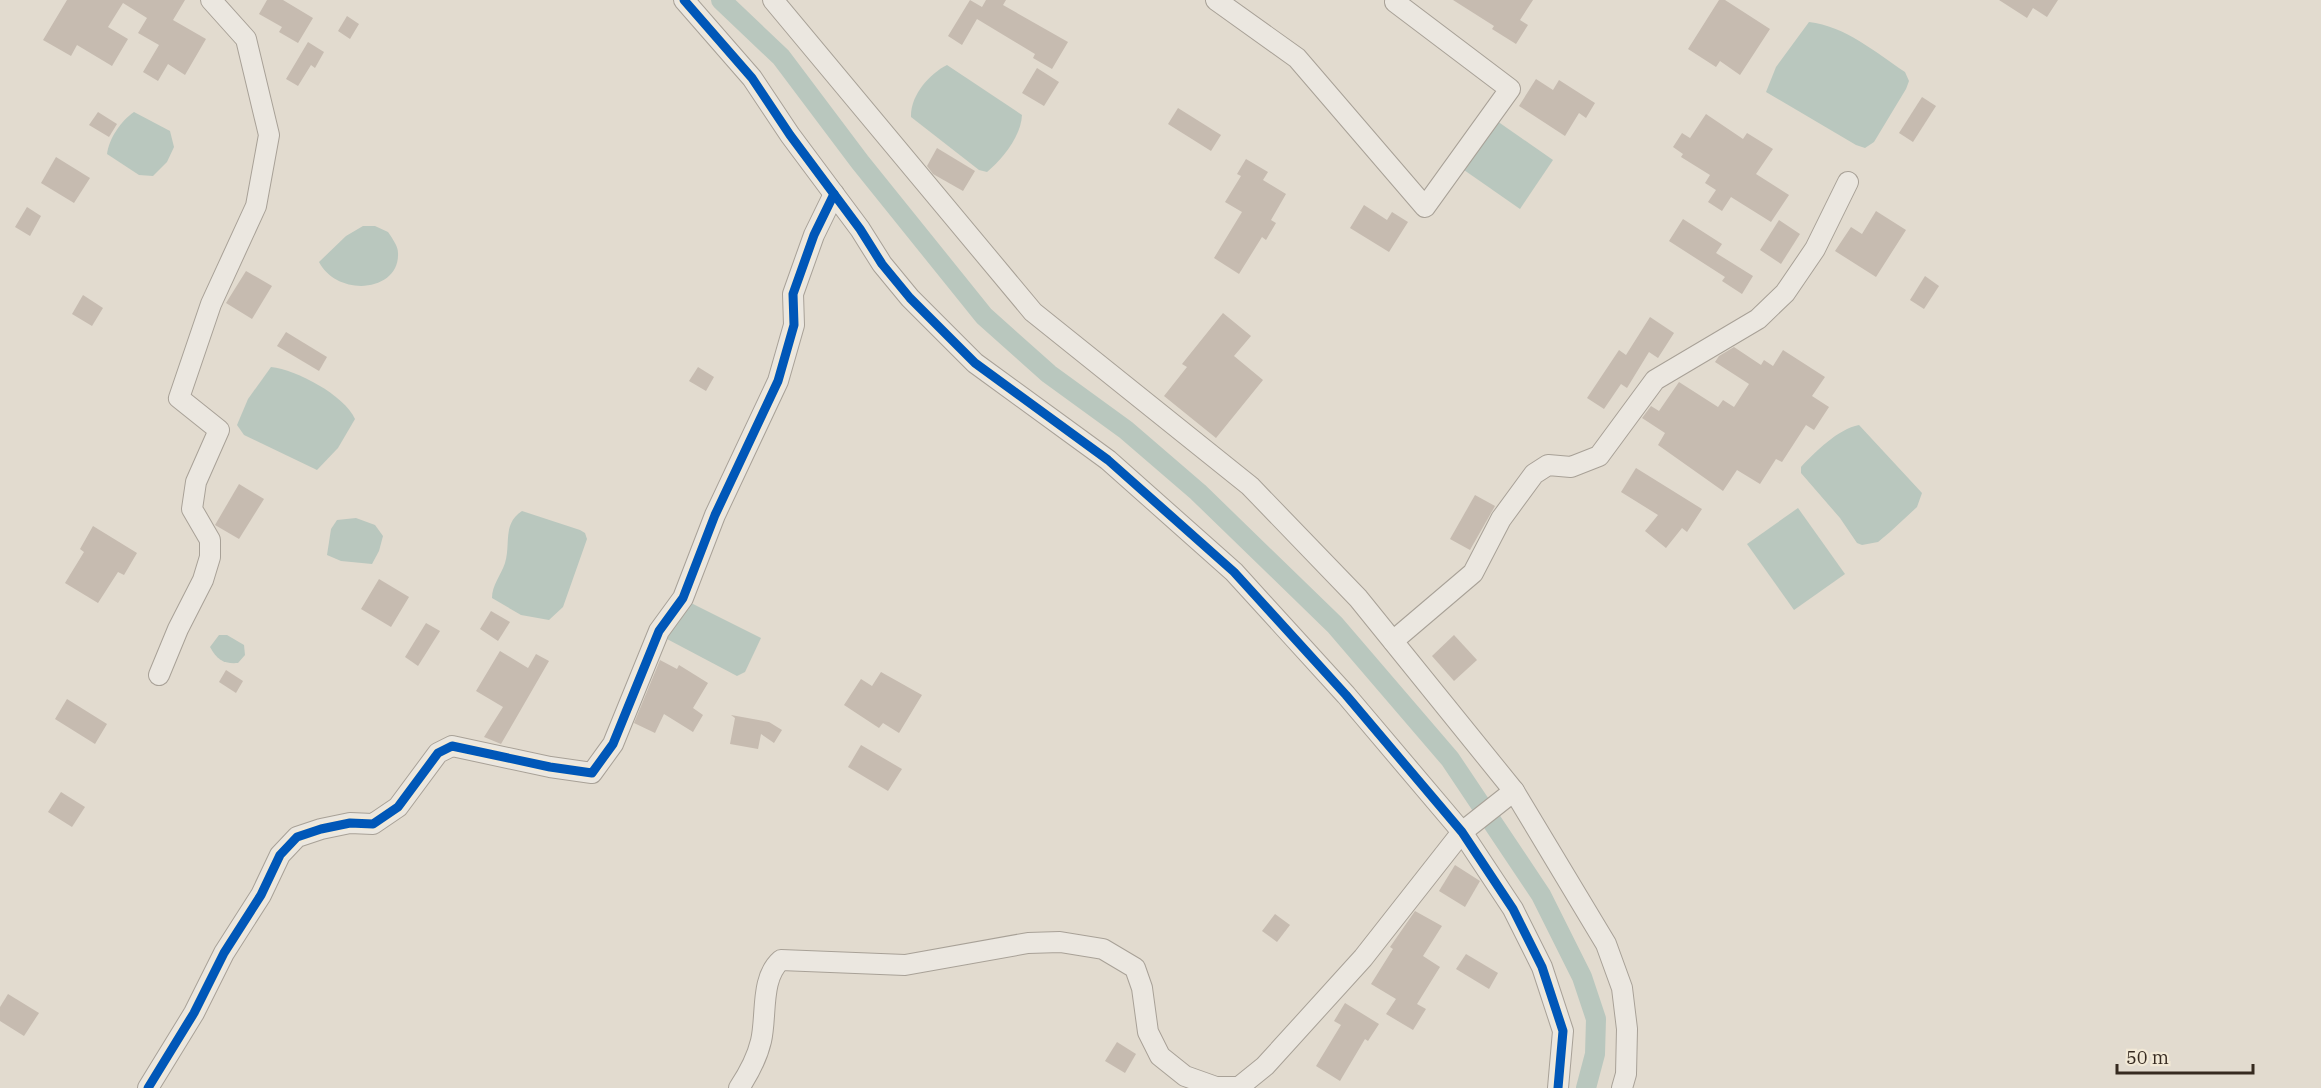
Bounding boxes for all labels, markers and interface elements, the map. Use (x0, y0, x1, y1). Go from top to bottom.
scale bar (2117, 1037, 2254, 1075)
text: 50 m (2126, 1046, 2169, 1069)

